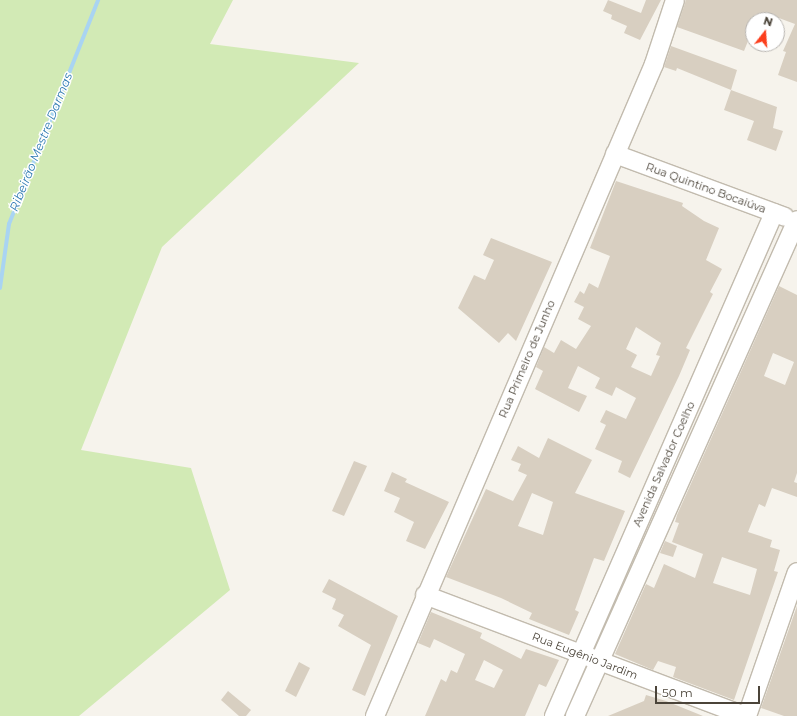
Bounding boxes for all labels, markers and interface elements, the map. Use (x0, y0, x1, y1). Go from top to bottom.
north arrow (745, 12, 785, 52)
text: N (762, 13, 775, 29)
water label: Ribeirão Mestre Darmas (7, 71, 75, 213)
street label: Rua Quintino Bocaiúva (644, 160, 768, 216)
street label: Rua Primeiro de Junho (496, 298, 558, 420)
street label: Avenida Salvador Coelho (630, 399, 698, 529)
street label: Rua Eugênio Jardim (530, 630, 640, 682)
scale bar (657, 678, 762, 704)
text: 50 m (662, 685, 693, 700)

